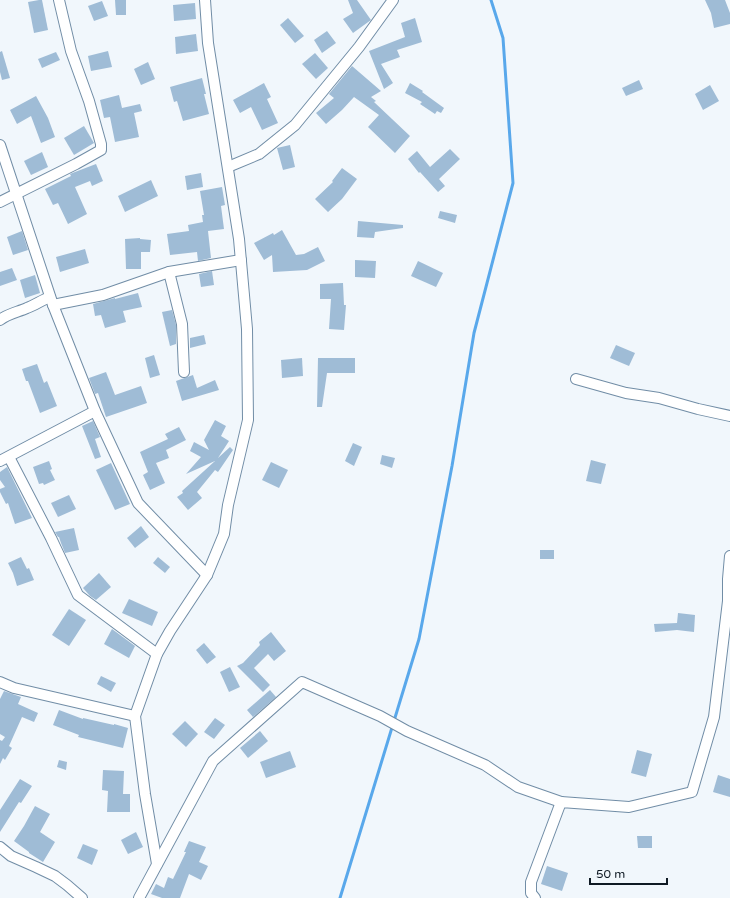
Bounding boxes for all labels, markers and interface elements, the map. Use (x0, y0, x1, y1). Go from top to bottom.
scale bar (590, 860, 667, 886)
text: 50 m (596, 867, 625, 881)

